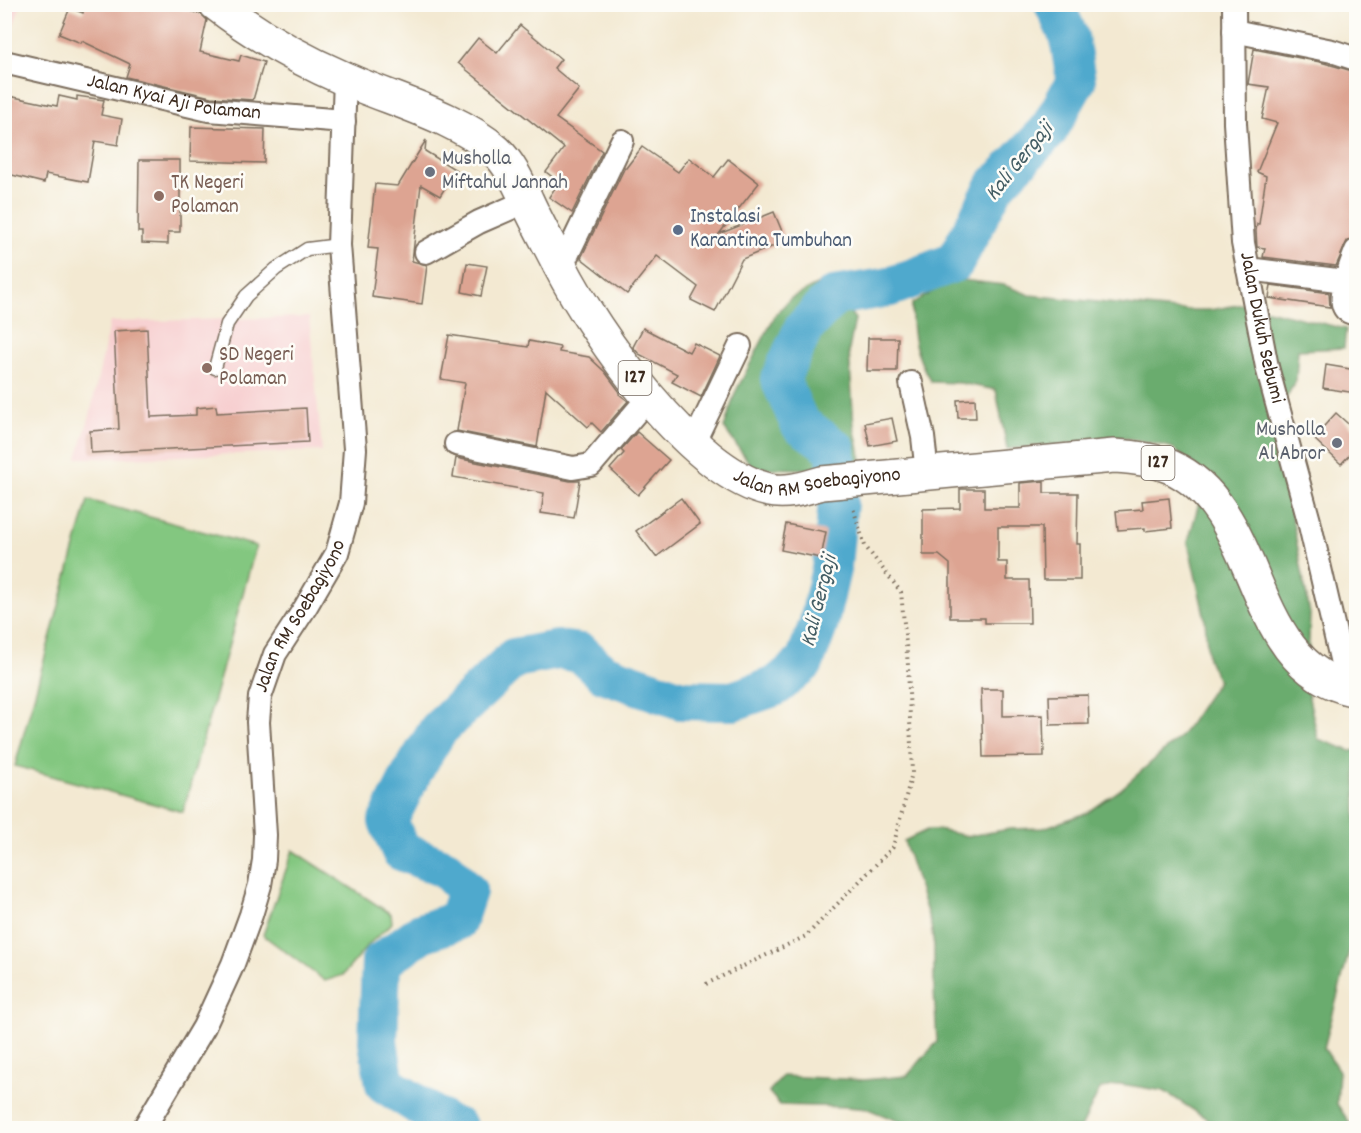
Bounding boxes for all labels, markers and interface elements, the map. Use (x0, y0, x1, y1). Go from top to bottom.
street label: Jalan Kyai Aji Polaman (84, 67, 262, 129)
water label: Kali Gergaji (979, 114, 1063, 208)
place label: Musholla Miftahul Jannah (442, 145, 568, 199)
marker: Musholla Miftahul Jannah (423, 165, 437, 179)
place label: TK Negeri Polaman (171, 169, 244, 223)
marker: TK Negeri Polaman (152, 189, 166, 203)
place label: Instalasi Karantina Tumbuhan (690, 203, 852, 257)
marker: Instalasi Karantina Tumbuhan (671, 223, 685, 237)
street label: Jalan Dukuh Sebumi (1230, 250, 1291, 407)
place label: SD Negeri Polaman (219, 341, 294, 395)
marker: SD Negeri Polaman (200, 361, 214, 375)
road number: 127 (618, 361, 652, 395)
place label: Musholla Al Abror (1256, 416, 1326, 470)
marker: Musholla Al Abror (1330, 436, 1344, 450)
road number: 127 (1142, 446, 1174, 480)
street label: Jalan RM Soebagiyono (727, 461, 902, 506)
street label: Jalan RM Soebagiyono (248, 537, 355, 697)
water label: Kali Gergaji (794, 549, 847, 650)

